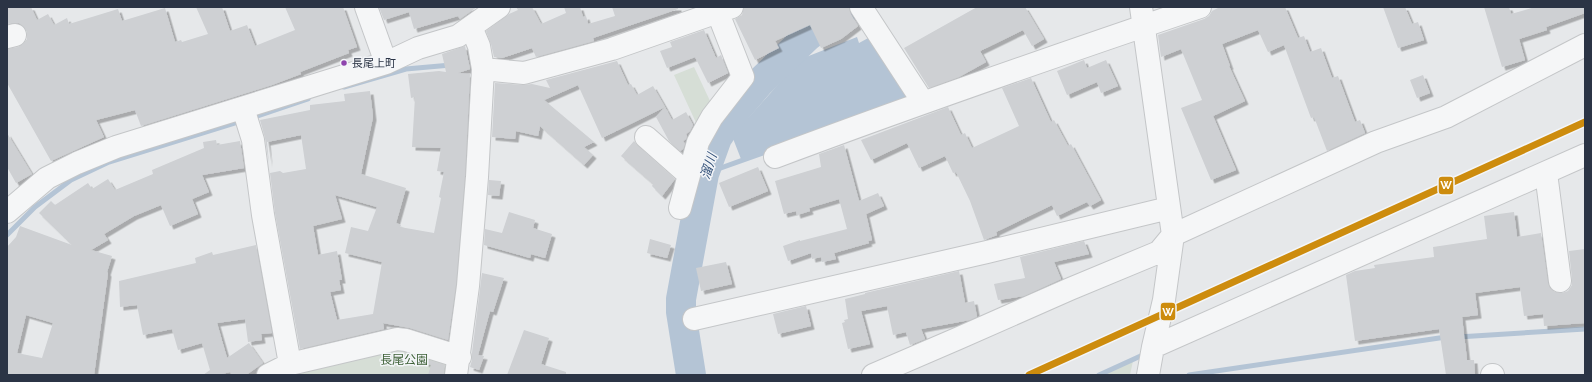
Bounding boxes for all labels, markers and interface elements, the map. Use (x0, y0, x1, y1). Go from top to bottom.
place label: 長尾上町 (352, 57, 396, 70)
marker: 長尾上町 (339, 58, 349, 68)
water label: 溜川 (697, 150, 720, 181)
line badge: W (1438, 176, 1454, 195)
text: W (1440, 179, 1452, 192)
line badge: W (1160, 302, 1176, 321)
text: W (1162, 306, 1174, 319)
park label: 長尾公園 (380, 353, 428, 367)

